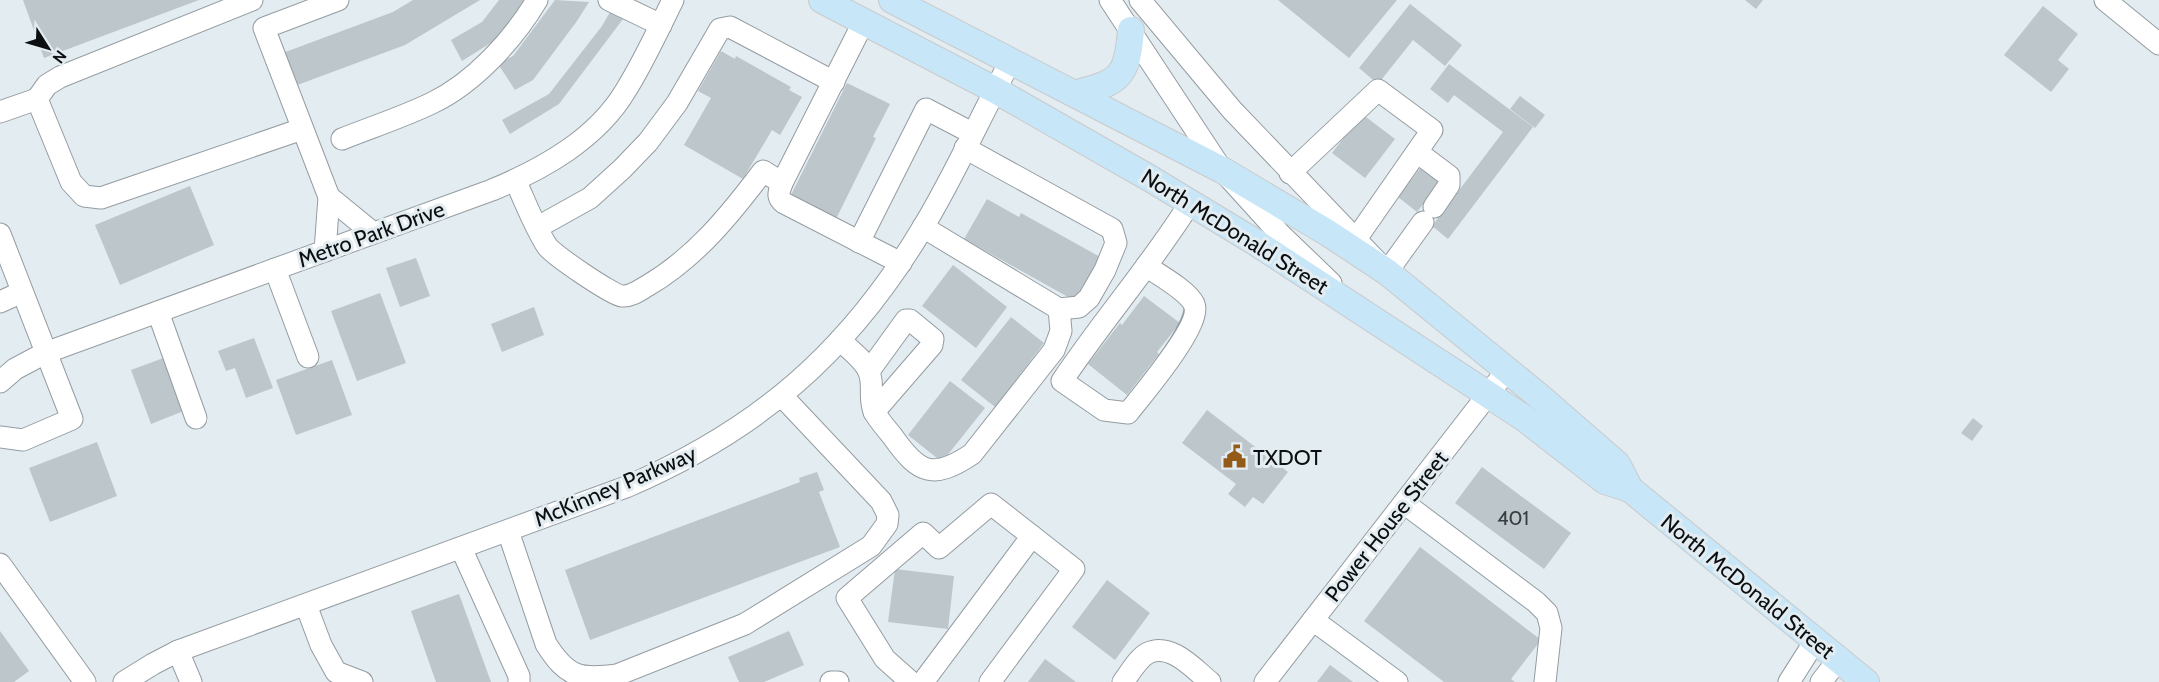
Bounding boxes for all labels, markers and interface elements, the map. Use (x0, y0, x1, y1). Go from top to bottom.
north arrow (18, 18, 78, 78)
text: N (49, 46, 71, 67)
street label: North McDonald Street (1136, 163, 1334, 300)
street label: Metro Park Drive (294, 195, 448, 273)
street label: McKinney Parkway (530, 440, 700, 533)
public building icon: TXDOT (1222, 444, 1248, 470)
place label: TXDOT (1253, 444, 1322, 471)
street label: Power House Street (1319, 445, 1454, 607)
house number: 401 (1497, 506, 1529, 530)
street label: North McDonald Street (1655, 508, 1840, 665)

